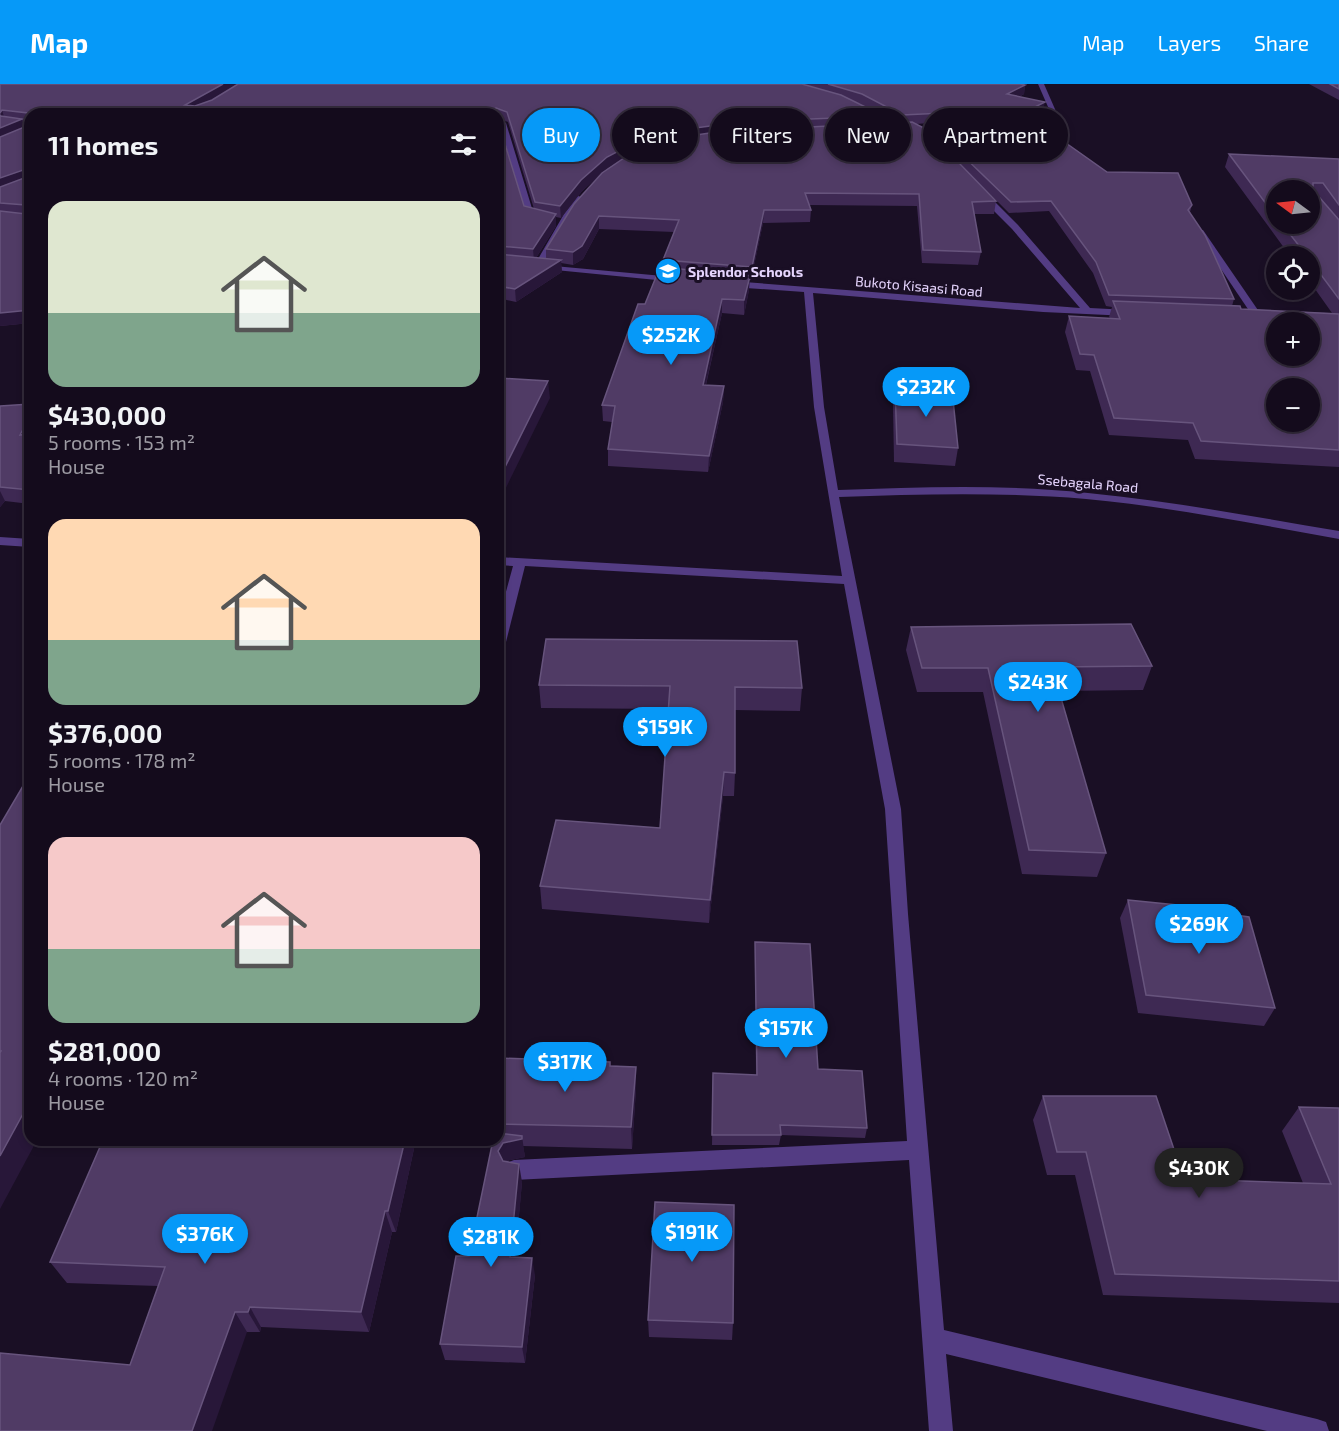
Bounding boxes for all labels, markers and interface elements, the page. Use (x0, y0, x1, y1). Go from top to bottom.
text: Map (30, 25, 88, 59)
text: Map (1082, 30, 1124, 55)
text: Layers (1157, 30, 1221, 55)
text: Share (1254, 30, 1309, 55)
chip: Buy (522, 108, 600, 162)
chip: Rent (612, 108, 698, 162)
chip: Filters (710, 108, 813, 162)
chip: New (825, 108, 911, 162)
chip: Apartment (923, 108, 1068, 162)
icon: filters (447, 128, 480, 161)
text: 11 homes (48, 129, 158, 160)
north arrow (1266, 180, 1320, 234)
map controls (1266, 180, 1320, 432)
icon: home (210, 240, 318, 348)
button: locate (1266, 246, 1320, 300)
school or university icon: Splendor Schools (653, 256, 683, 286)
place label: Splendor Schools (688, 263, 803, 280)
street label: Bukoto Kisaasi Road (854, 272, 984, 300)
button: + (1266, 312, 1320, 366)
pin: $252K (629, 315, 713, 366)
text: $252K (642, 322, 700, 346)
pin: $232K (884, 367, 968, 418)
text: $232K (897, 374, 955, 398)
button: − (1266, 378, 1320, 432)
text: $430,000 (48, 399, 166, 430)
text: 5 rooms · 153 m² (48, 430, 195, 454)
text: House (48, 454, 105, 478)
street label: Ssebagala Road (1037, 470, 1139, 496)
icon: home (210, 558, 318, 666)
pin: $243K (996, 662, 1080, 713)
text: $243K (1008, 669, 1068, 693)
pin: $159K (623, 707, 707, 758)
text: $159K (637, 714, 693, 738)
text: $376,000 (48, 717, 162, 748)
text: 5 rooms · 178 m² (48, 748, 196, 772)
text: House (48, 772, 105, 796)
icon: home (210, 876, 318, 984)
pin: $269K (1157, 904, 1241, 955)
text: $269K (1169, 911, 1229, 935)
pin: $157K (744, 1008, 828, 1059)
text: $157K (759, 1015, 813, 1039)
text: $281,000 (48, 1035, 161, 1066)
pin: $317K (523, 1042, 607, 1093)
text: $317K (538, 1049, 592, 1073)
text: 4 rooms · 120 m² (48, 1066, 198, 1090)
text: House (48, 1090, 105, 1114)
pin: $430K (1157, 1148, 1241, 1199)
text: $430K (1169, 1155, 1229, 1179)
pin: $191K (650, 1212, 734, 1263)
pin: $376K (163, 1214, 247, 1265)
pin: $281K (449, 1217, 533, 1268)
text: $191K (665, 1219, 719, 1243)
text: $376K (176, 1221, 234, 1245)
text: $281K (463, 1224, 520, 1248)

